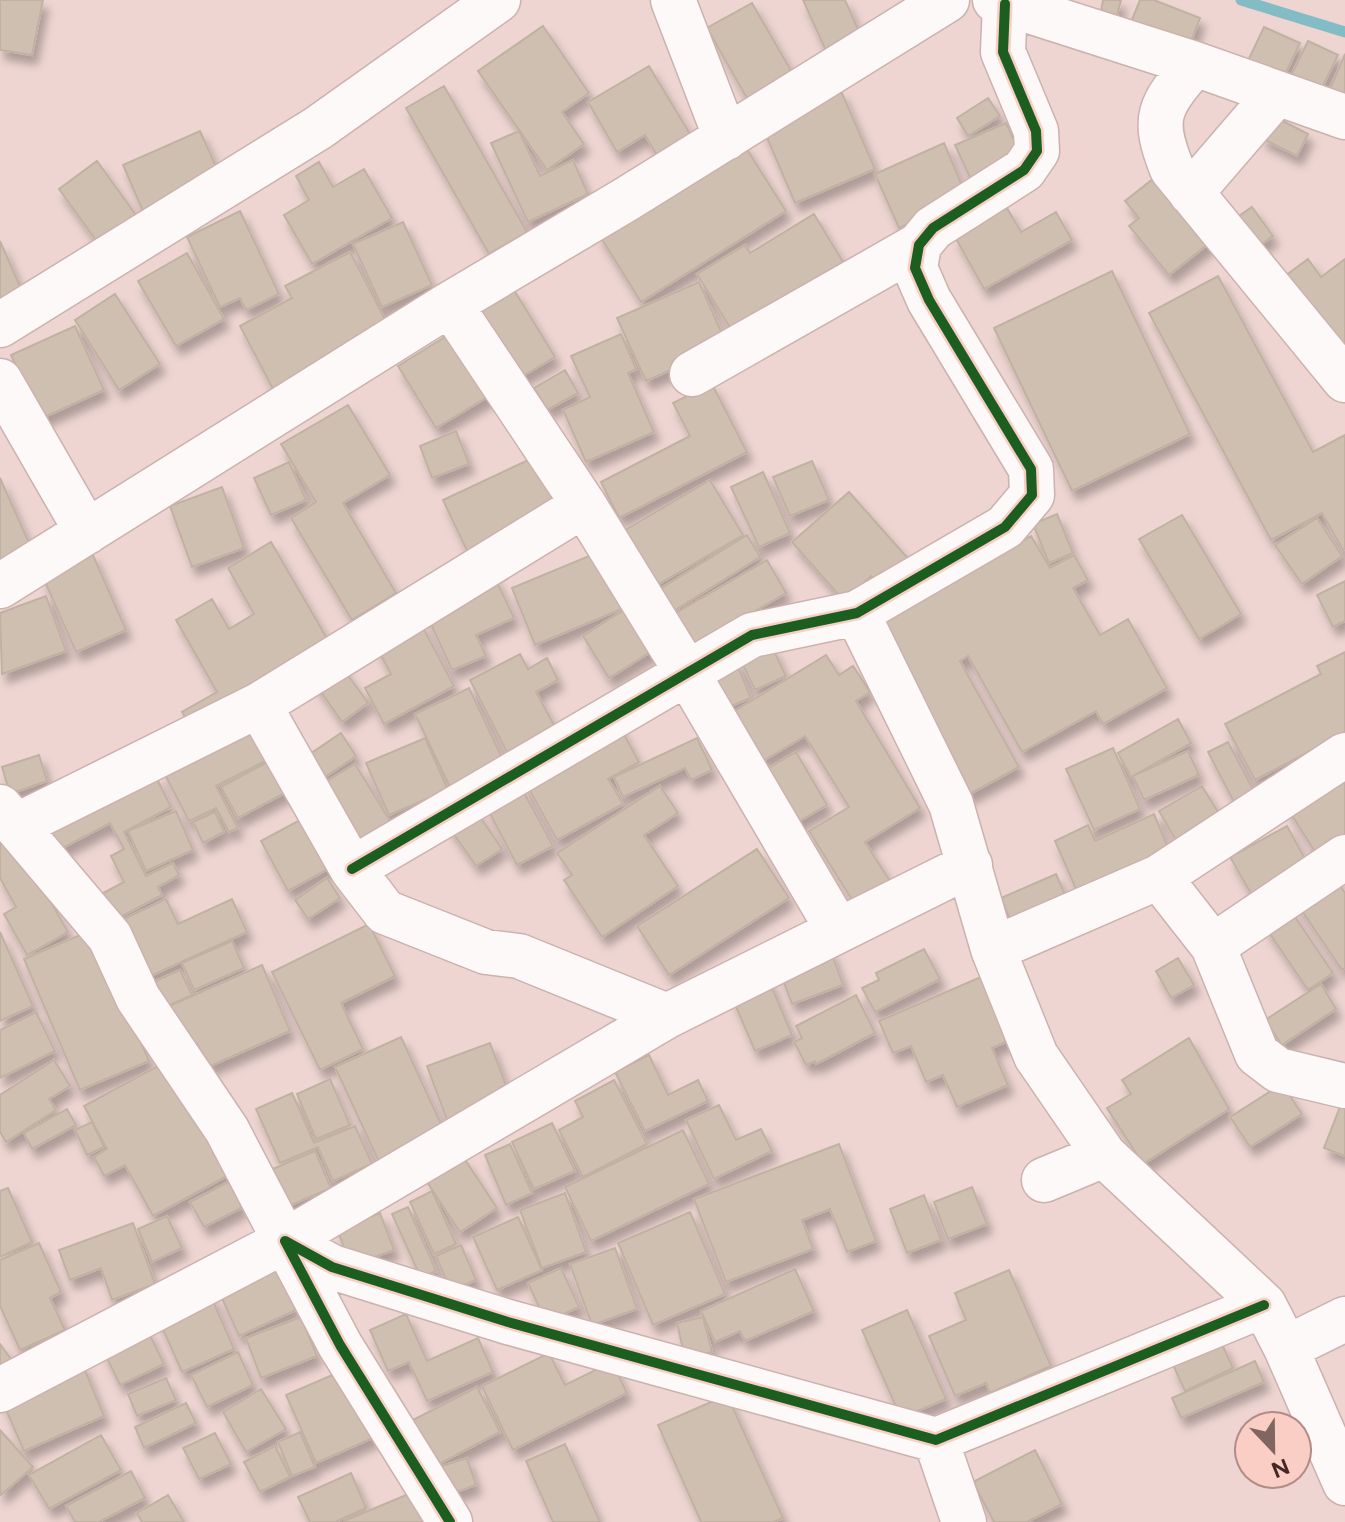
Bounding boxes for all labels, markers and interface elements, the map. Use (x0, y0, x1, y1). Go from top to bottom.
north arrow (1233, 1410, 1313, 1490)
text: N (1267, 1452, 1293, 1484)

